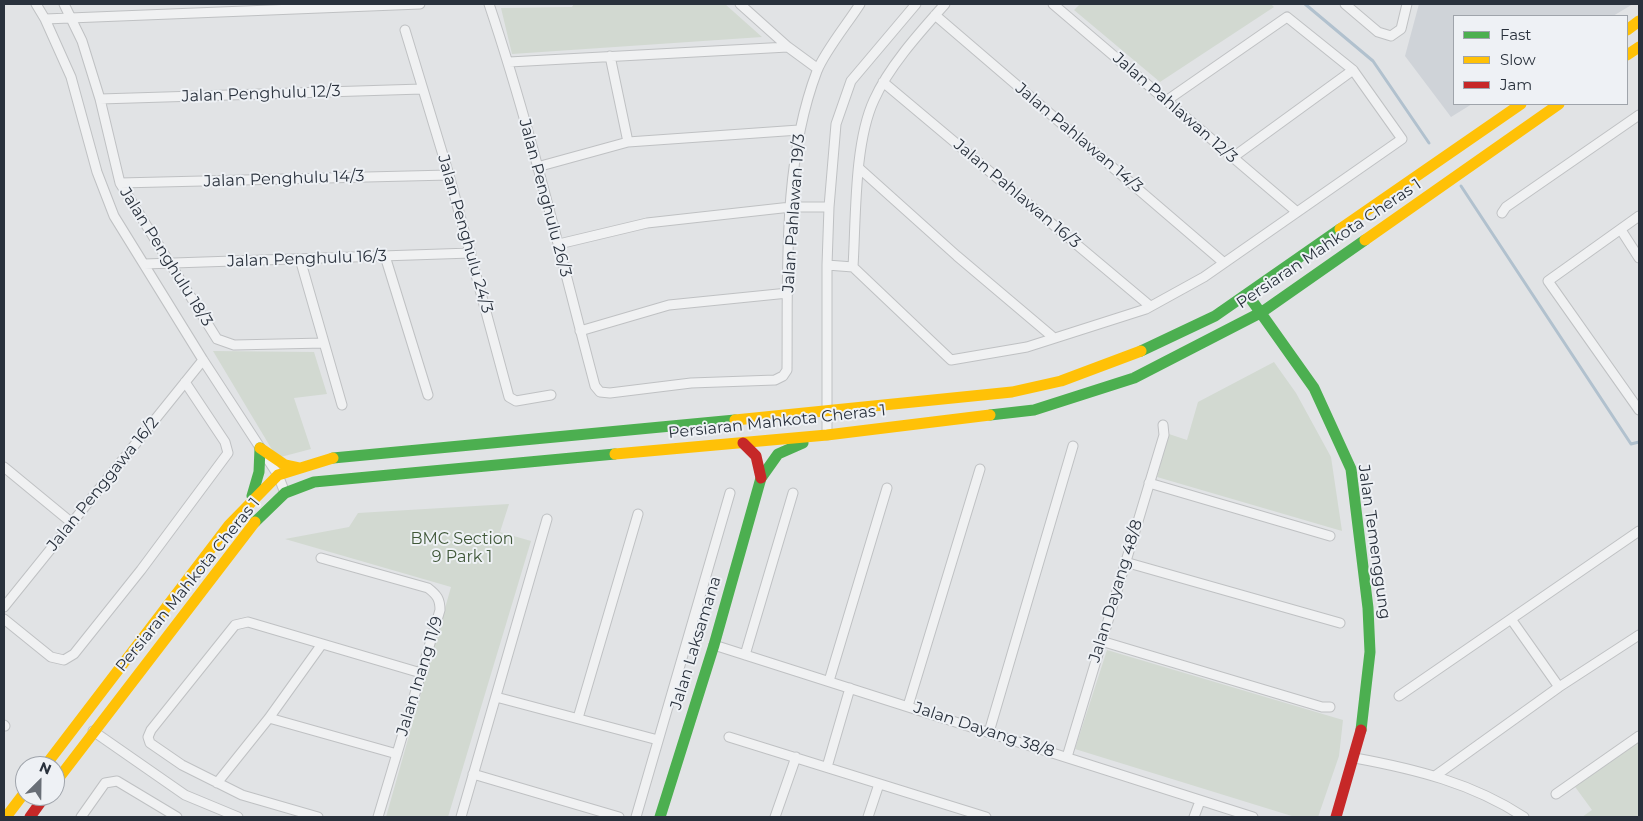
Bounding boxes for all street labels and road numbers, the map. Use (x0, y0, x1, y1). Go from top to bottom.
street label: Jalan Pahlawan 12/3 (1109, 49, 1241, 167)
street label: Jalan Pahlawan 14/3 (1011, 79, 1147, 197)
street label: Jalan Penghulu 12/3 (181, 82, 341, 106)
street label: Jalan Penghulu 26/3 (515, 117, 575, 279)
street label: Jalan Pahlawan 19/3 (779, 133, 809, 293)
street label: Jalan Pahlawan 16/3 (950, 135, 1084, 253)
street label: Jalan Penghulu 24/3 (433, 153, 497, 315)
street label: Jalan Penghulu 14/3 (203, 167, 365, 191)
street label: Persiaran Mahkota Cheras 1 (1233, 175, 1425, 313)
street label: Jalan Penghulu 18/3 (115, 184, 217, 330)
street label: Jalan Penghulu 16/3 (227, 247, 387, 271)
street label: Persiaran Mahkota Cheras 1 (667, 401, 887, 443)
street label: Jalan Penggawa 16/2 (43, 413, 163, 555)
street label: Jalan Temenggung (1354, 463, 1394, 621)
street label: Persiaran Mahkota Cheras 1 (112, 494, 264, 676)
street label: Jalan Dayang 48/8 (1085, 517, 1147, 665)
street label: Jalan Laksamana (667, 574, 725, 712)
street label: Jalan Inang 11/9 (393, 614, 447, 738)
street label: Jalan Dayang 38/8 (911, 698, 1057, 762)

